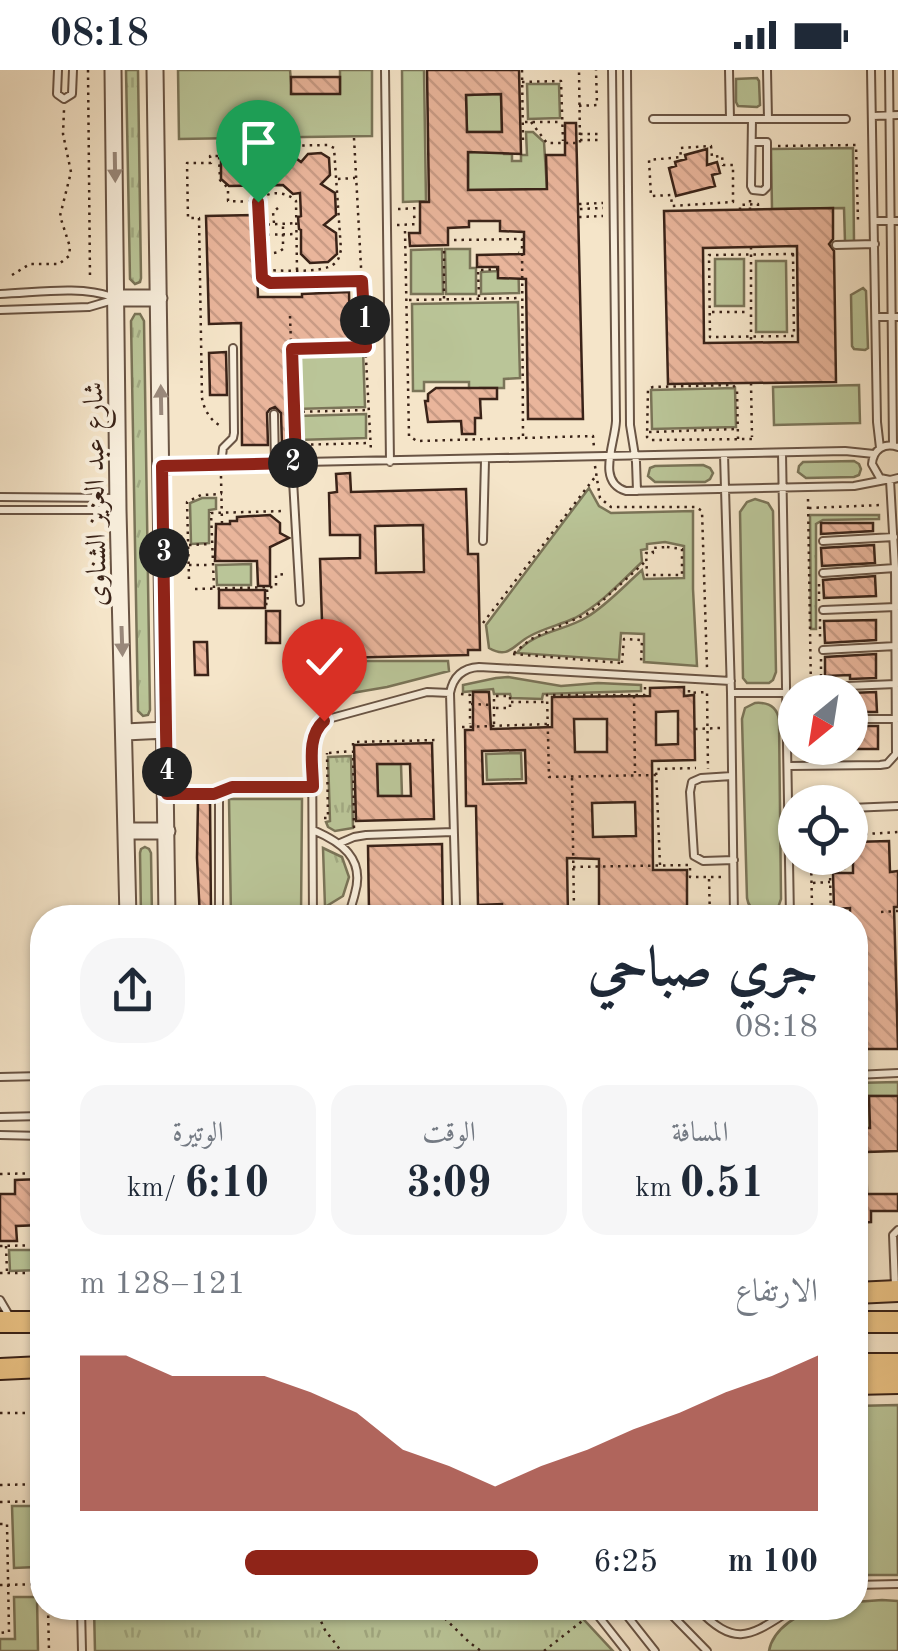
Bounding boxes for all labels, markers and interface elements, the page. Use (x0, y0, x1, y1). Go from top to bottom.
text: 08:18 (50, 16, 149, 54)
pin (216, 100, 301, 203)
icon: arrive (231, 115, 286, 170)
one-way arrow (107, 152, 123, 184)
pin: 1 (340, 295, 390, 345)
text: 1 (357, 306, 373, 334)
street label: شارع عبد العزيز الشناوى (81, 381, 120, 607)
one-way arrow (153, 384, 169, 416)
pin: 2 (268, 438, 318, 488)
text: 2 (285, 449, 301, 477)
pin: 3 (139, 528, 189, 578)
text: 3 (156, 539, 172, 567)
pin (282, 619, 367, 722)
one-way arrow (114, 625, 130, 657)
icon: check (297, 634, 352, 689)
north arrow (778, 675, 868, 765)
map controls (778, 675, 868, 875)
pin: 4 (142, 747, 192, 797)
text: 4 (159, 758, 175, 786)
button: locate (778, 785, 868, 875)
button: share (80, 938, 185, 1043)
text: جري صباحي (588, 943, 818, 998)
text: 08:18 (735, 1012, 818, 1044)
text: الوتيرة (172, 1120, 224, 1148)
text: الوقت (422, 1120, 476, 1148)
text: المسافة (671, 1120, 729, 1148)
text: 6:10 (184, 1164, 269, 1206)
text: 3:09 (407, 1164, 491, 1206)
text: 0.51 (680, 1164, 765, 1206)
text: /km (127, 1175, 184, 1203)
text: km (635, 1175, 680, 1203)
text: 121–128 m (80, 1269, 246, 1301)
text: الارتفاع (735, 1277, 818, 1309)
text: 6:25 (593, 1547, 658, 1579)
text: 100 m (728, 1547, 818, 1579)

